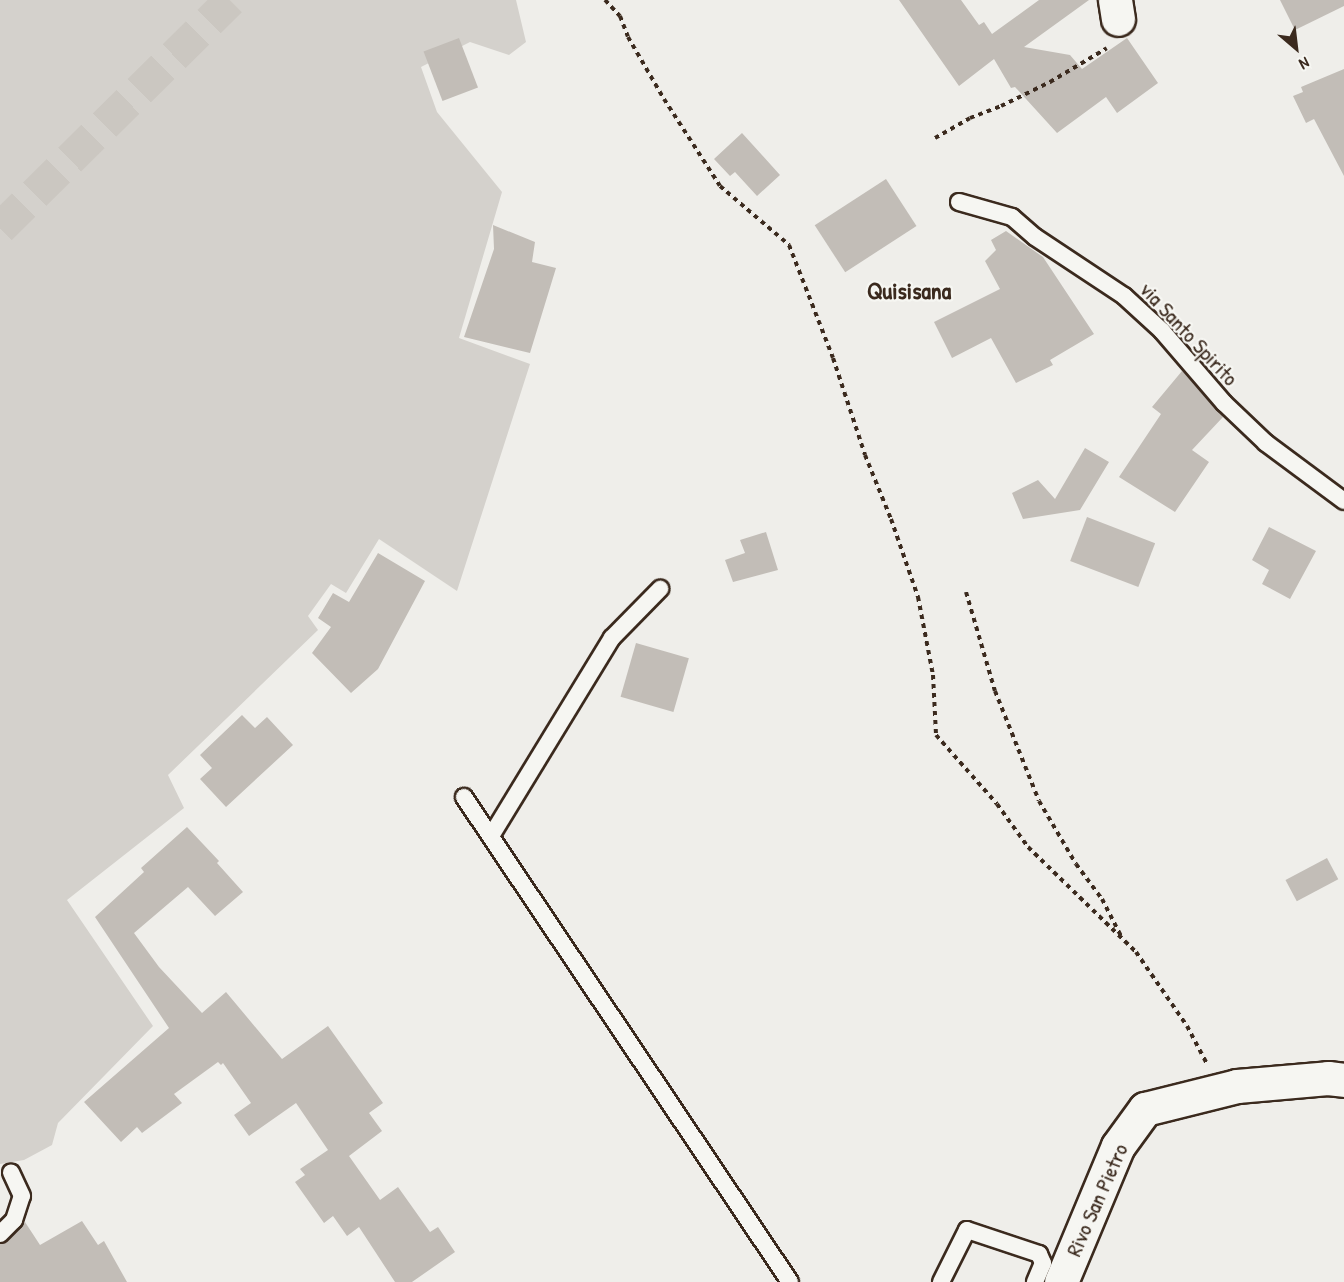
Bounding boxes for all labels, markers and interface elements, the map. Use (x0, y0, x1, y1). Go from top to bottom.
north arrow (1266, 18, 1326, 78)
text: N (1296, 52, 1313, 76)
district label: Quisisana (867, 277, 951, 305)
street label: via Santo Spirito (1134, 277, 1244, 391)
street label: Rivo San Pietro (1060, 1140, 1134, 1260)

